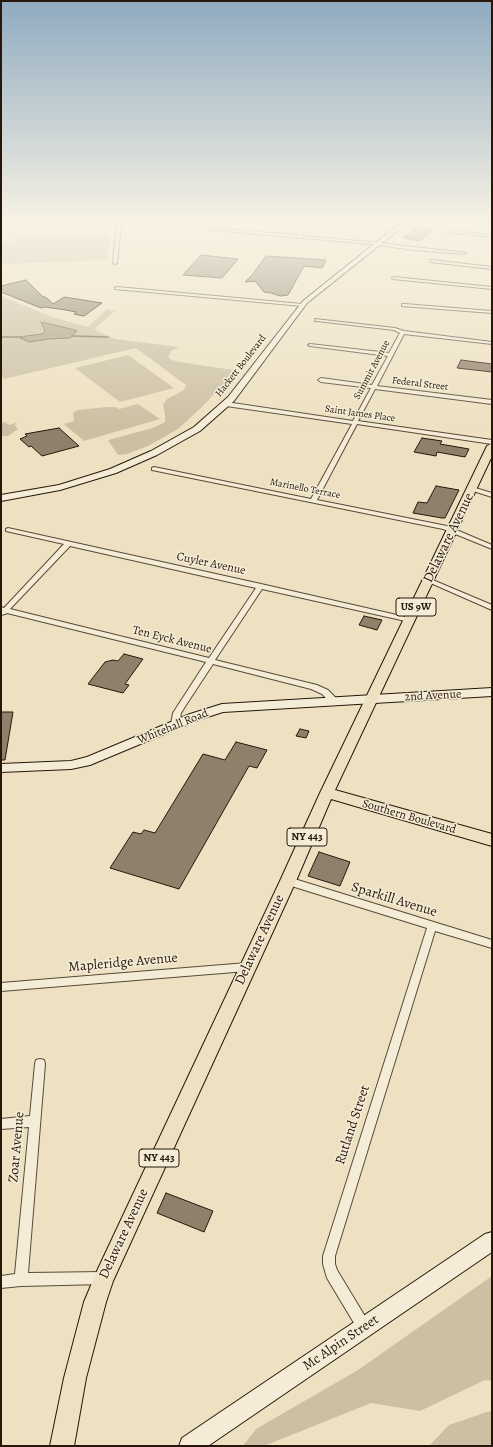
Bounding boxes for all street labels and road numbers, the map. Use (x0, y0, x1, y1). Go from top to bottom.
street label: Hackett Boulevard (213, 333, 269, 399)
street label: Summit Avenue (351, 338, 393, 402)
street label: Federal Street (391, 375, 449, 393)
street label: Saint James Place (324, 403, 396, 425)
street label: Marinello Terrace (269, 476, 341, 502)
street label: Delaware Avenue (420, 490, 478, 586)
street label: Cuyler Avenue (175, 550, 247, 578)
road number: US 9W (396, 598, 436, 616)
street label: Ten Eyck Avenue (131, 623, 213, 657)
street label: 2nd Avenue (404, 687, 462, 705)
street label: Whitehall Road (135, 706, 211, 748)
street label: Southern Boulevard (360, 797, 458, 837)
road number: NY 443 (287, 828, 327, 846)
street label: Sparkill Avenue (349, 879, 439, 921)
street label: Delaware Avenue (232, 892, 288, 988)
street label: Mapleridge Avenue (68, 950, 178, 976)
street label: Rutland Street (332, 1083, 374, 1167)
street label: Zoar Avenue (6, 1111, 28, 1183)
road number: NY 443 (139, 1149, 179, 1167)
street label: Delaware Avenue (96, 1186, 152, 1282)
street label: Mc Alpin Street (300, 1311, 382, 1375)

